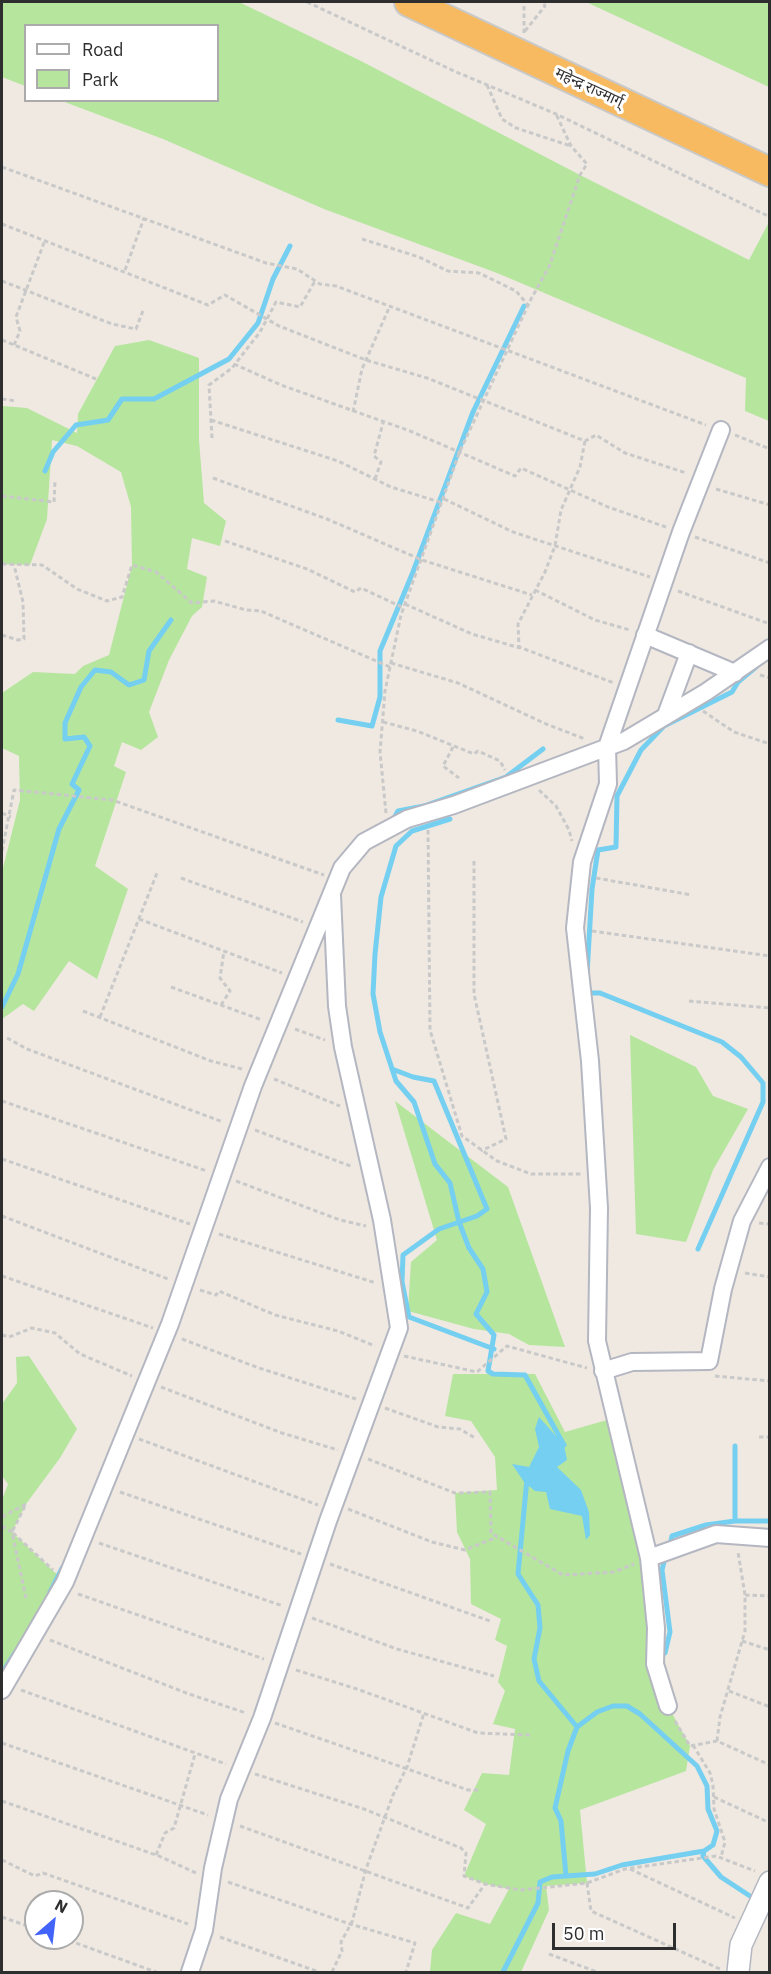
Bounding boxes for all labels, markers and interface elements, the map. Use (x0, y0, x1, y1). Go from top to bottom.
legend (24, 24, 219, 102)
text: Road (82, 38, 123, 61)
street label: महेन्द्र राज्मार्ग् (552, 64, 626, 112)
text: Park (82, 68, 118, 91)
north arrow (24, 1890, 84, 1950)
text: N (52, 1894, 71, 1917)
scale bar (555, 1911, 680, 1949)
text: 50 m (563, 1922, 605, 1945)

